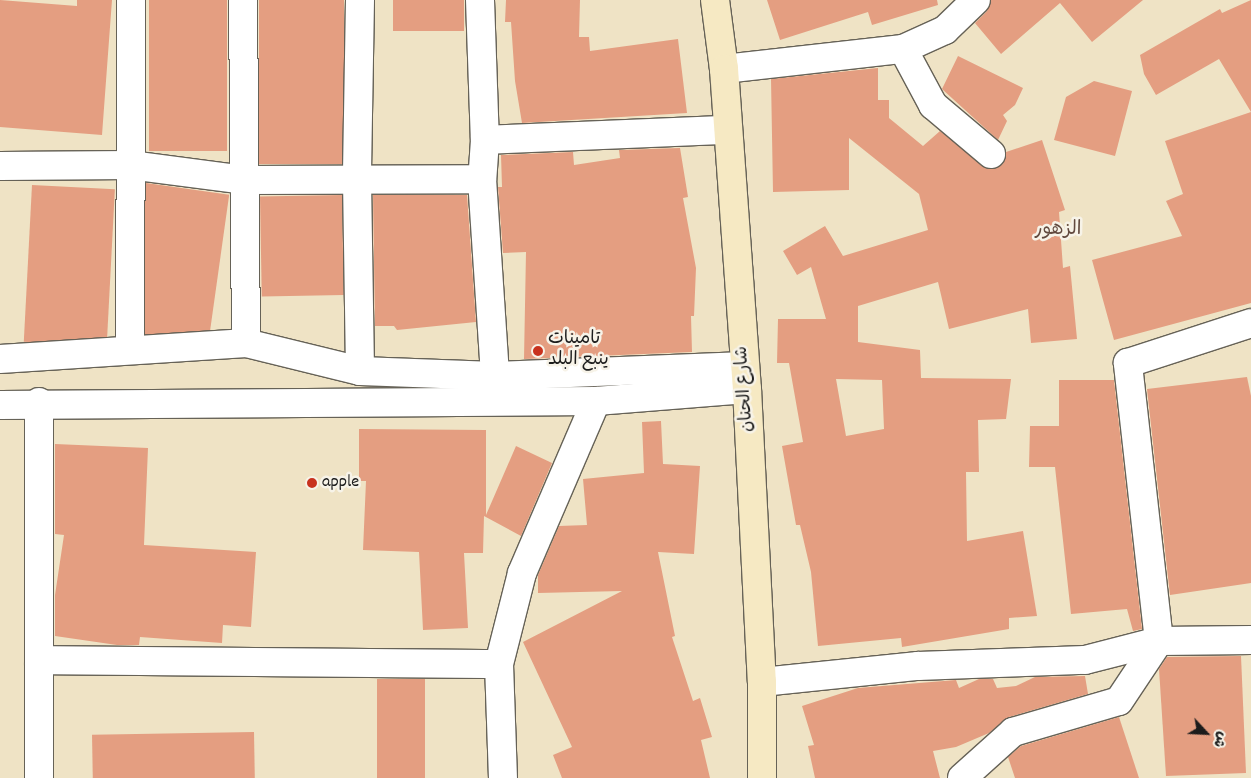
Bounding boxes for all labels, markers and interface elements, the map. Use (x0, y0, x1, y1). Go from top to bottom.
district label: الزهور (1035, 220, 1081, 242)
place label: تامينات ينبع البلد (548, 330, 609, 372)
marker: تامينات ينبع البلد (532, 345, 544, 357)
street label: شارع الحنان (732, 345, 760, 433)
place label: apple (322, 472, 359, 494)
marker: apple (306, 477, 318, 489)
north arrow (1181, 708, 1231, 758)
text: ش (1207, 728, 1232, 751)

